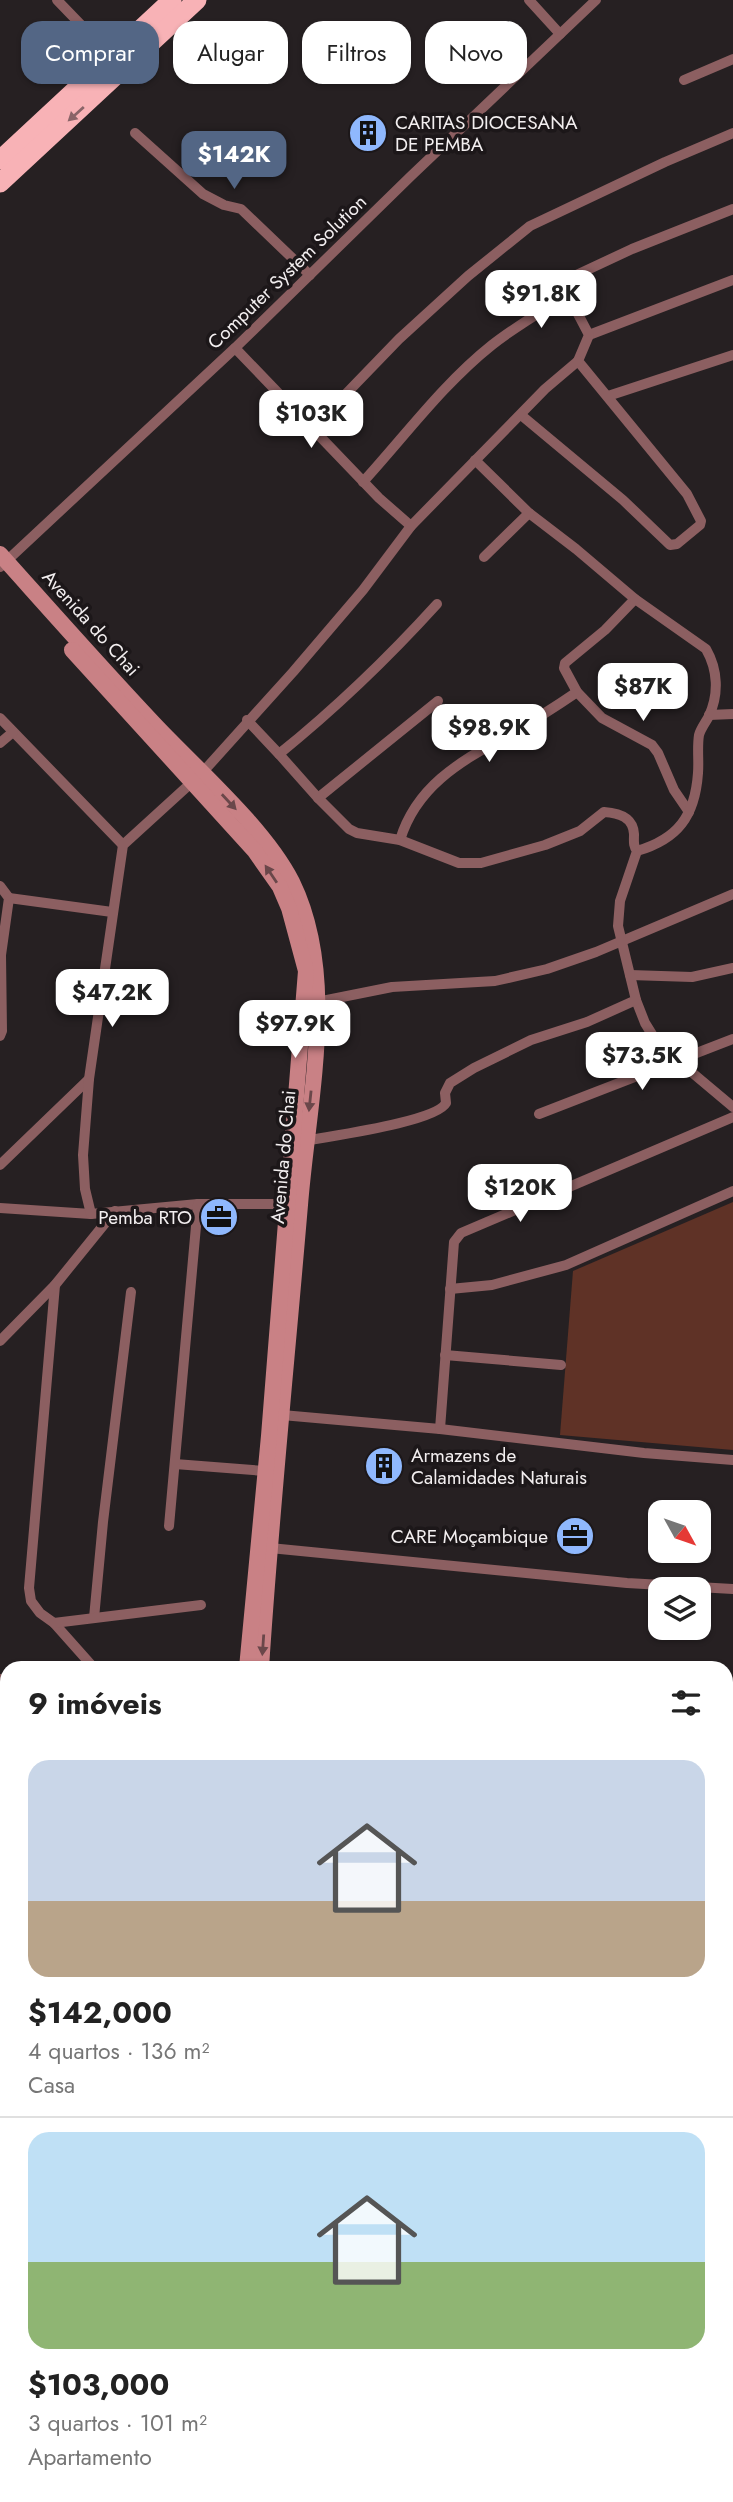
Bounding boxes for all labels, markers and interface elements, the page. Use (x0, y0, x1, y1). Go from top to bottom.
chip: Comprar (21, 21, 159, 84)
chip: Alugar (173, 21, 288, 84)
chip: Filtros (302, 21, 411, 84)
chip: Novo (425, 21, 527, 84)
one-way arrow (68, 105, 85, 121)
place label: CARITAS DIOCESANA DE PEMBA (395, 109, 578, 158)
building icon: CARITAS DIOCESANA DE PEMBA (347, 112, 389, 154)
pin: $142K (185, 132, 283, 191)
text: $142K (197, 137, 271, 171)
street label: Computer System Solution (201, 189, 373, 355)
pin: $91.8K (484, 270, 598, 330)
text: $91.8K (501, 276, 581, 310)
pin: $103K (262, 391, 360, 450)
text: $103K (275, 396, 347, 430)
street label: Avenida do Chai (36, 564, 146, 682)
pin: $87K (602, 664, 684, 723)
text: $87K (614, 669, 672, 703)
pin: $98.9K (432, 704, 546, 764)
text: $98.9K (448, 710, 530, 744)
one-way arrow (221, 793, 237, 811)
one-way arrow (264, 865, 278, 883)
pin: $47.2K (55, 970, 169, 1029)
text: $47.2K (72, 975, 152, 1009)
pin: $97.9K (238, 1000, 352, 1060)
text: $97.9K (255, 1006, 335, 1040)
pin: $73.5K (585, 1032, 699, 1092)
text: $73.5K (602, 1038, 682, 1072)
street label: Avenida do Chai (264, 1089, 302, 1225)
one-way arrow (304, 1090, 315, 1112)
pin: $120K (471, 1164, 569, 1224)
text: $120K (484, 1170, 556, 1204)
office icon: Pemba RTO (198, 1196, 240, 1238)
place label: Pemba RTO (98, 1204, 192, 1231)
place label: Armazens de Calamidades Naturais (411, 1442, 587, 1491)
building icon: Armazens de Calamidades Naturais (363, 1445, 405, 1487)
north arrow (648, 1500, 710, 1563)
map controls (648, 1500, 711, 1640)
office icon: CARE Moçambique (554, 1515, 596, 1557)
place label: CARE Moçambique (391, 1523, 548, 1550)
button: layers (648, 1577, 711, 1640)
one-way arrow (257, 1634, 268, 1656)
text: 9 imóveis (28, 1682, 162, 1725)
icon: filters (667, 1684, 705, 1722)
icon: home (304, 1805, 430, 1931)
text: $142,000 (28, 1991, 172, 2034)
text: 4 quartos · 136 m² (28, 2034, 209, 2068)
text: Casa (28, 2068, 75, 2102)
icon: home (304, 2177, 430, 2303)
text: $103,000 (28, 2363, 169, 2406)
text: 3 quartos · 101 m² (28, 2406, 207, 2440)
text: Apartamento (28, 2440, 152, 2474)

